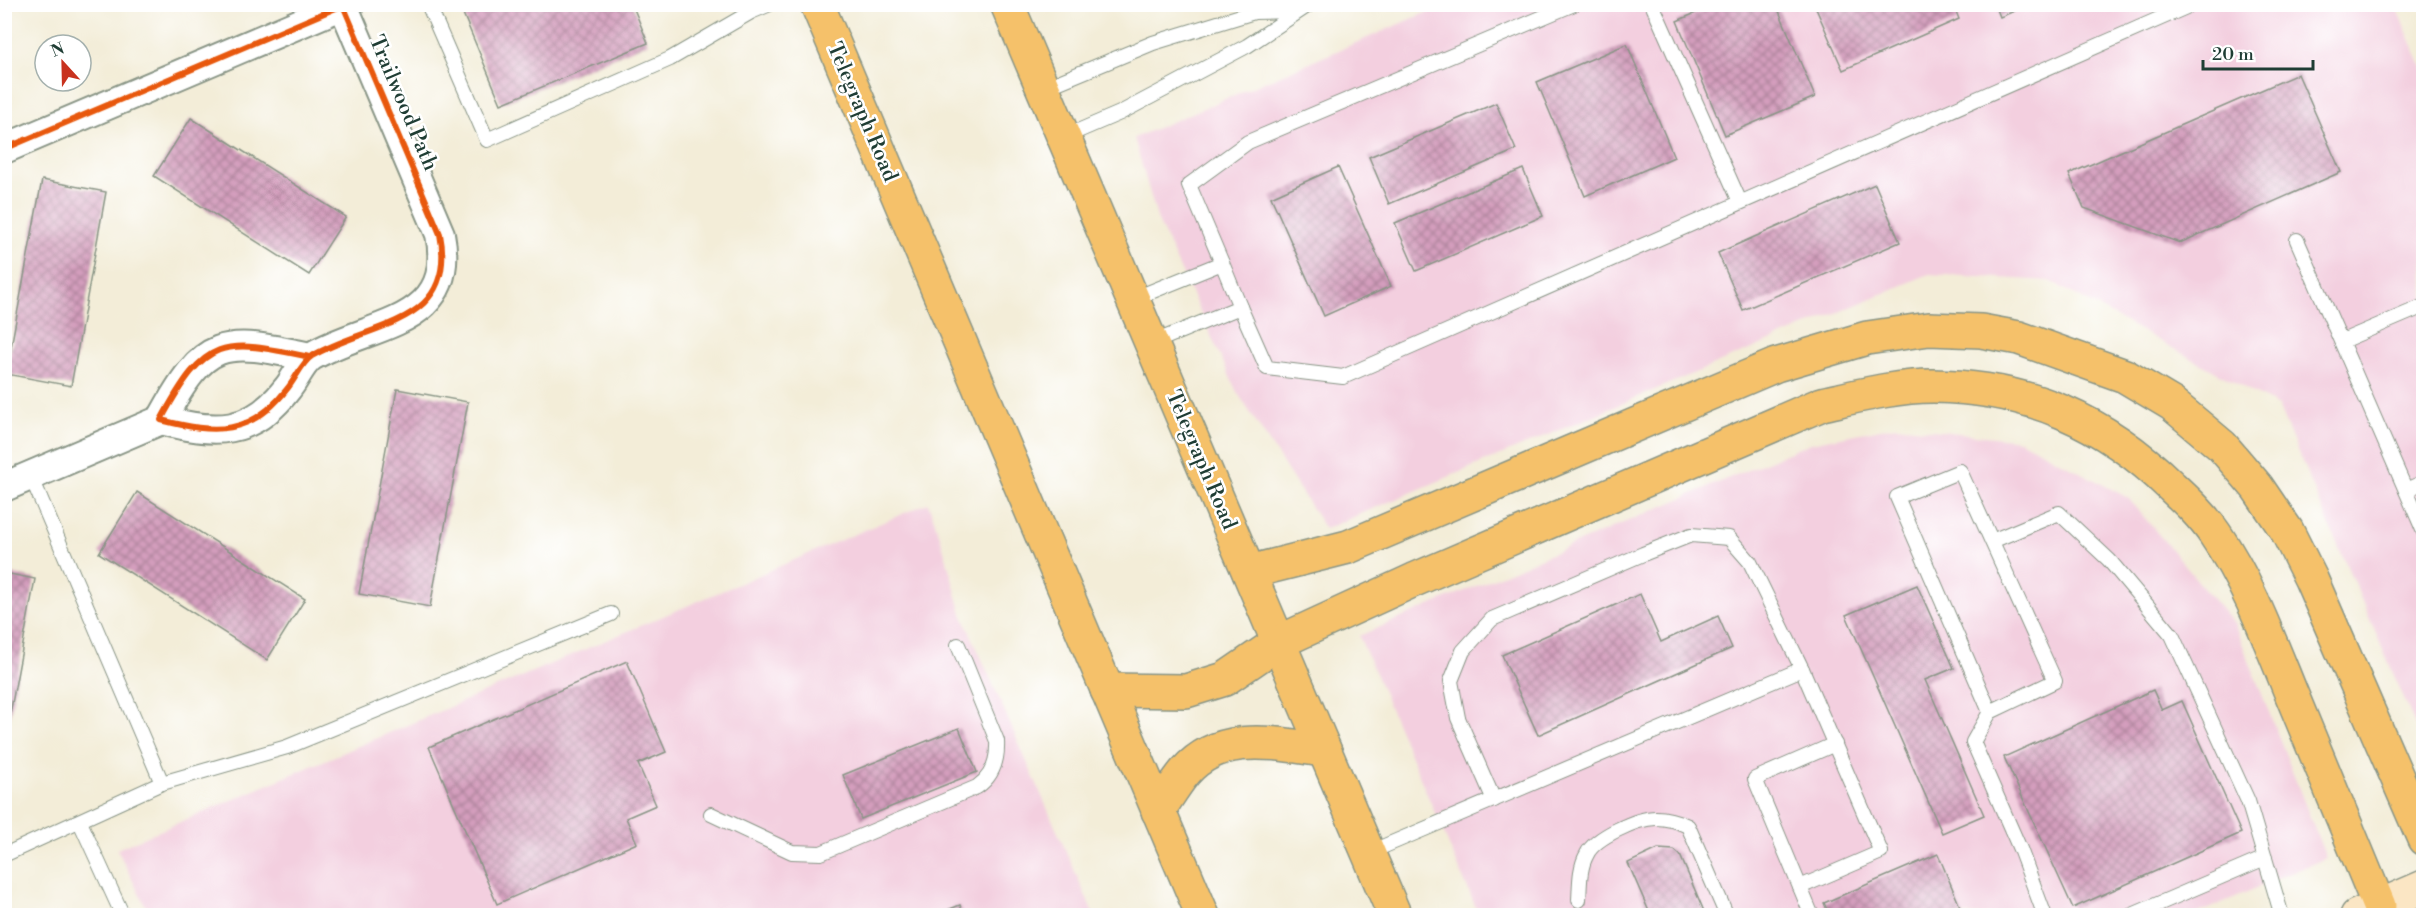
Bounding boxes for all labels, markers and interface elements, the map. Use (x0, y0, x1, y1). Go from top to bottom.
street label: Trailwood Path (363, 31, 443, 175)
north arrow (33, 33, 93, 93)
scale bar (2203, 33, 2312, 71)
text: N (48, 38, 68, 62)
street label: Telegraph Road (821, 38, 903, 186)
text: 20 m (2212, 43, 2254, 66)
street label: Telegraph Road (1160, 386, 1242, 534)

